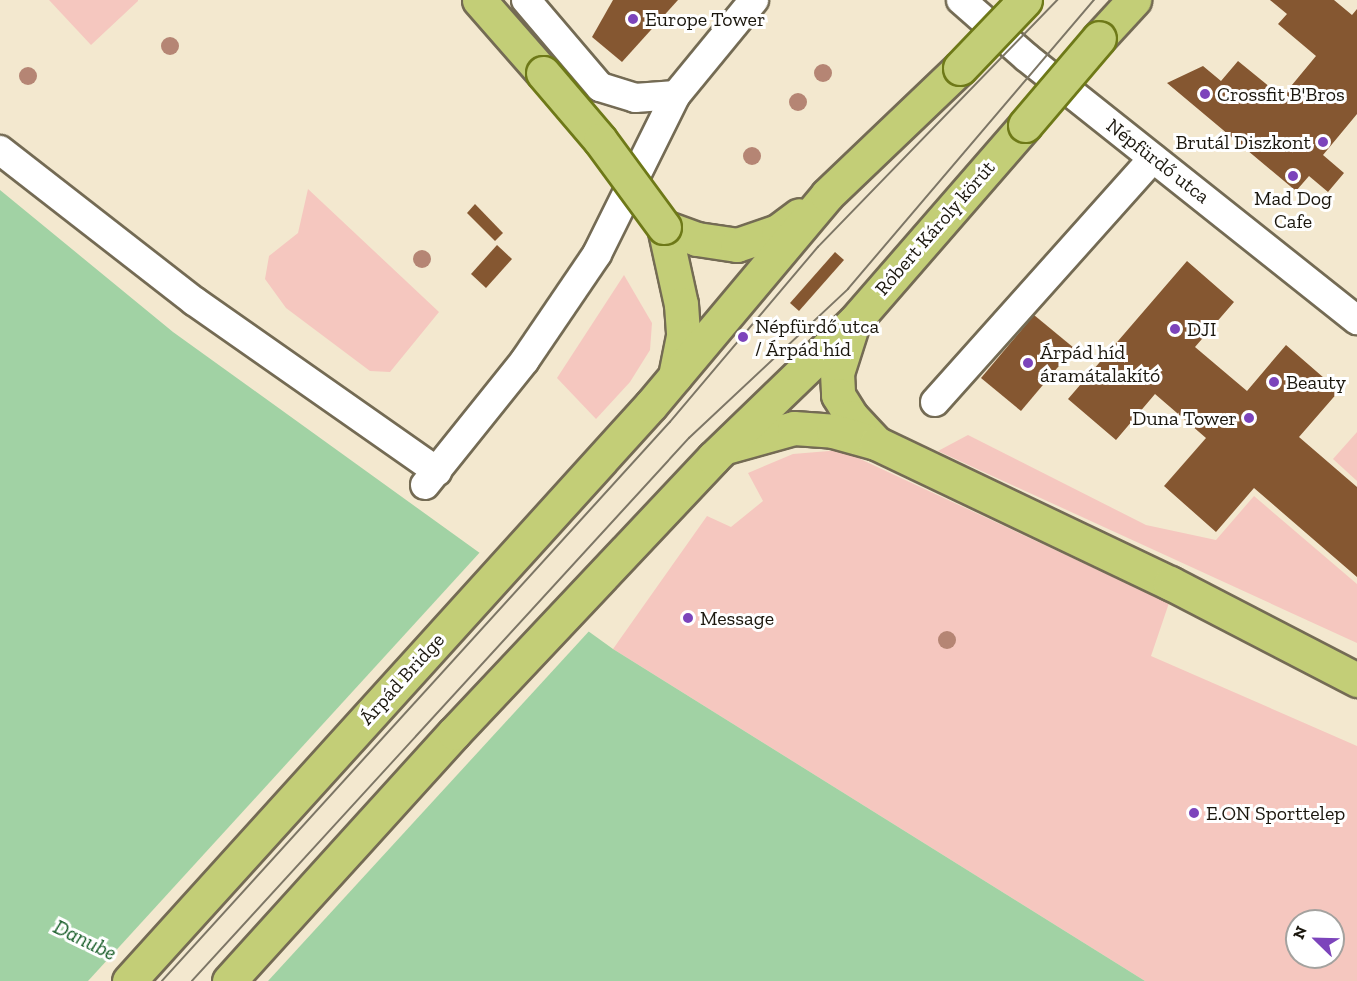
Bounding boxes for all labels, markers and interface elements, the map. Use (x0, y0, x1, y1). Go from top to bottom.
place label: Europe Tower (645, 7, 766, 31)
marker: Europe Tower (626, 12, 640, 26)
place label: Crossfit B'Bros (1217, 82, 1345, 106)
marker: Crossfit B'Bros (1198, 87, 1212, 101)
street label: Népfürdő utca (1102, 113, 1214, 209)
place label: Brutál Diszkont (1175, 130, 1311, 154)
marker: Brutál Diszkont (1316, 135, 1330, 149)
street label: Róbert Károly körút (870, 156, 1000, 300)
marker: Mad Dog Cafe (1286, 169, 1300, 183)
place label: Mad Dog Cafe (1254, 186, 1332, 233)
place label: Népfürdő utca / Árpád híd (755, 314, 879, 361)
place label: DJI (1187, 317, 1216, 341)
marker: DJI (1168, 322, 1182, 336)
marker: Népfürdő utca / Árpád híd (736, 330, 750, 344)
place label: Árpád híd áramátalakító (1040, 340, 1160, 387)
marker: Árpád híd áramátalakító (1021, 356, 1035, 370)
place label: Beauty (1286, 370, 1346, 394)
marker: Beauty (1267, 375, 1281, 389)
place label: Duna Tower (1132, 406, 1237, 430)
marker: Duna Tower (1242, 411, 1256, 425)
place label: Message (700, 606, 774, 630)
marker: Message (681, 611, 695, 625)
street label: Árpád Bridge (355, 628, 449, 730)
place label: E.ON Sporttelep (1206, 801, 1345, 825)
marker: E.ON Sporttelep (1187, 806, 1201, 820)
north arrow (1285, 909, 1345, 969)
water label: Danube (49, 914, 121, 966)
text: N (1289, 923, 1311, 942)

